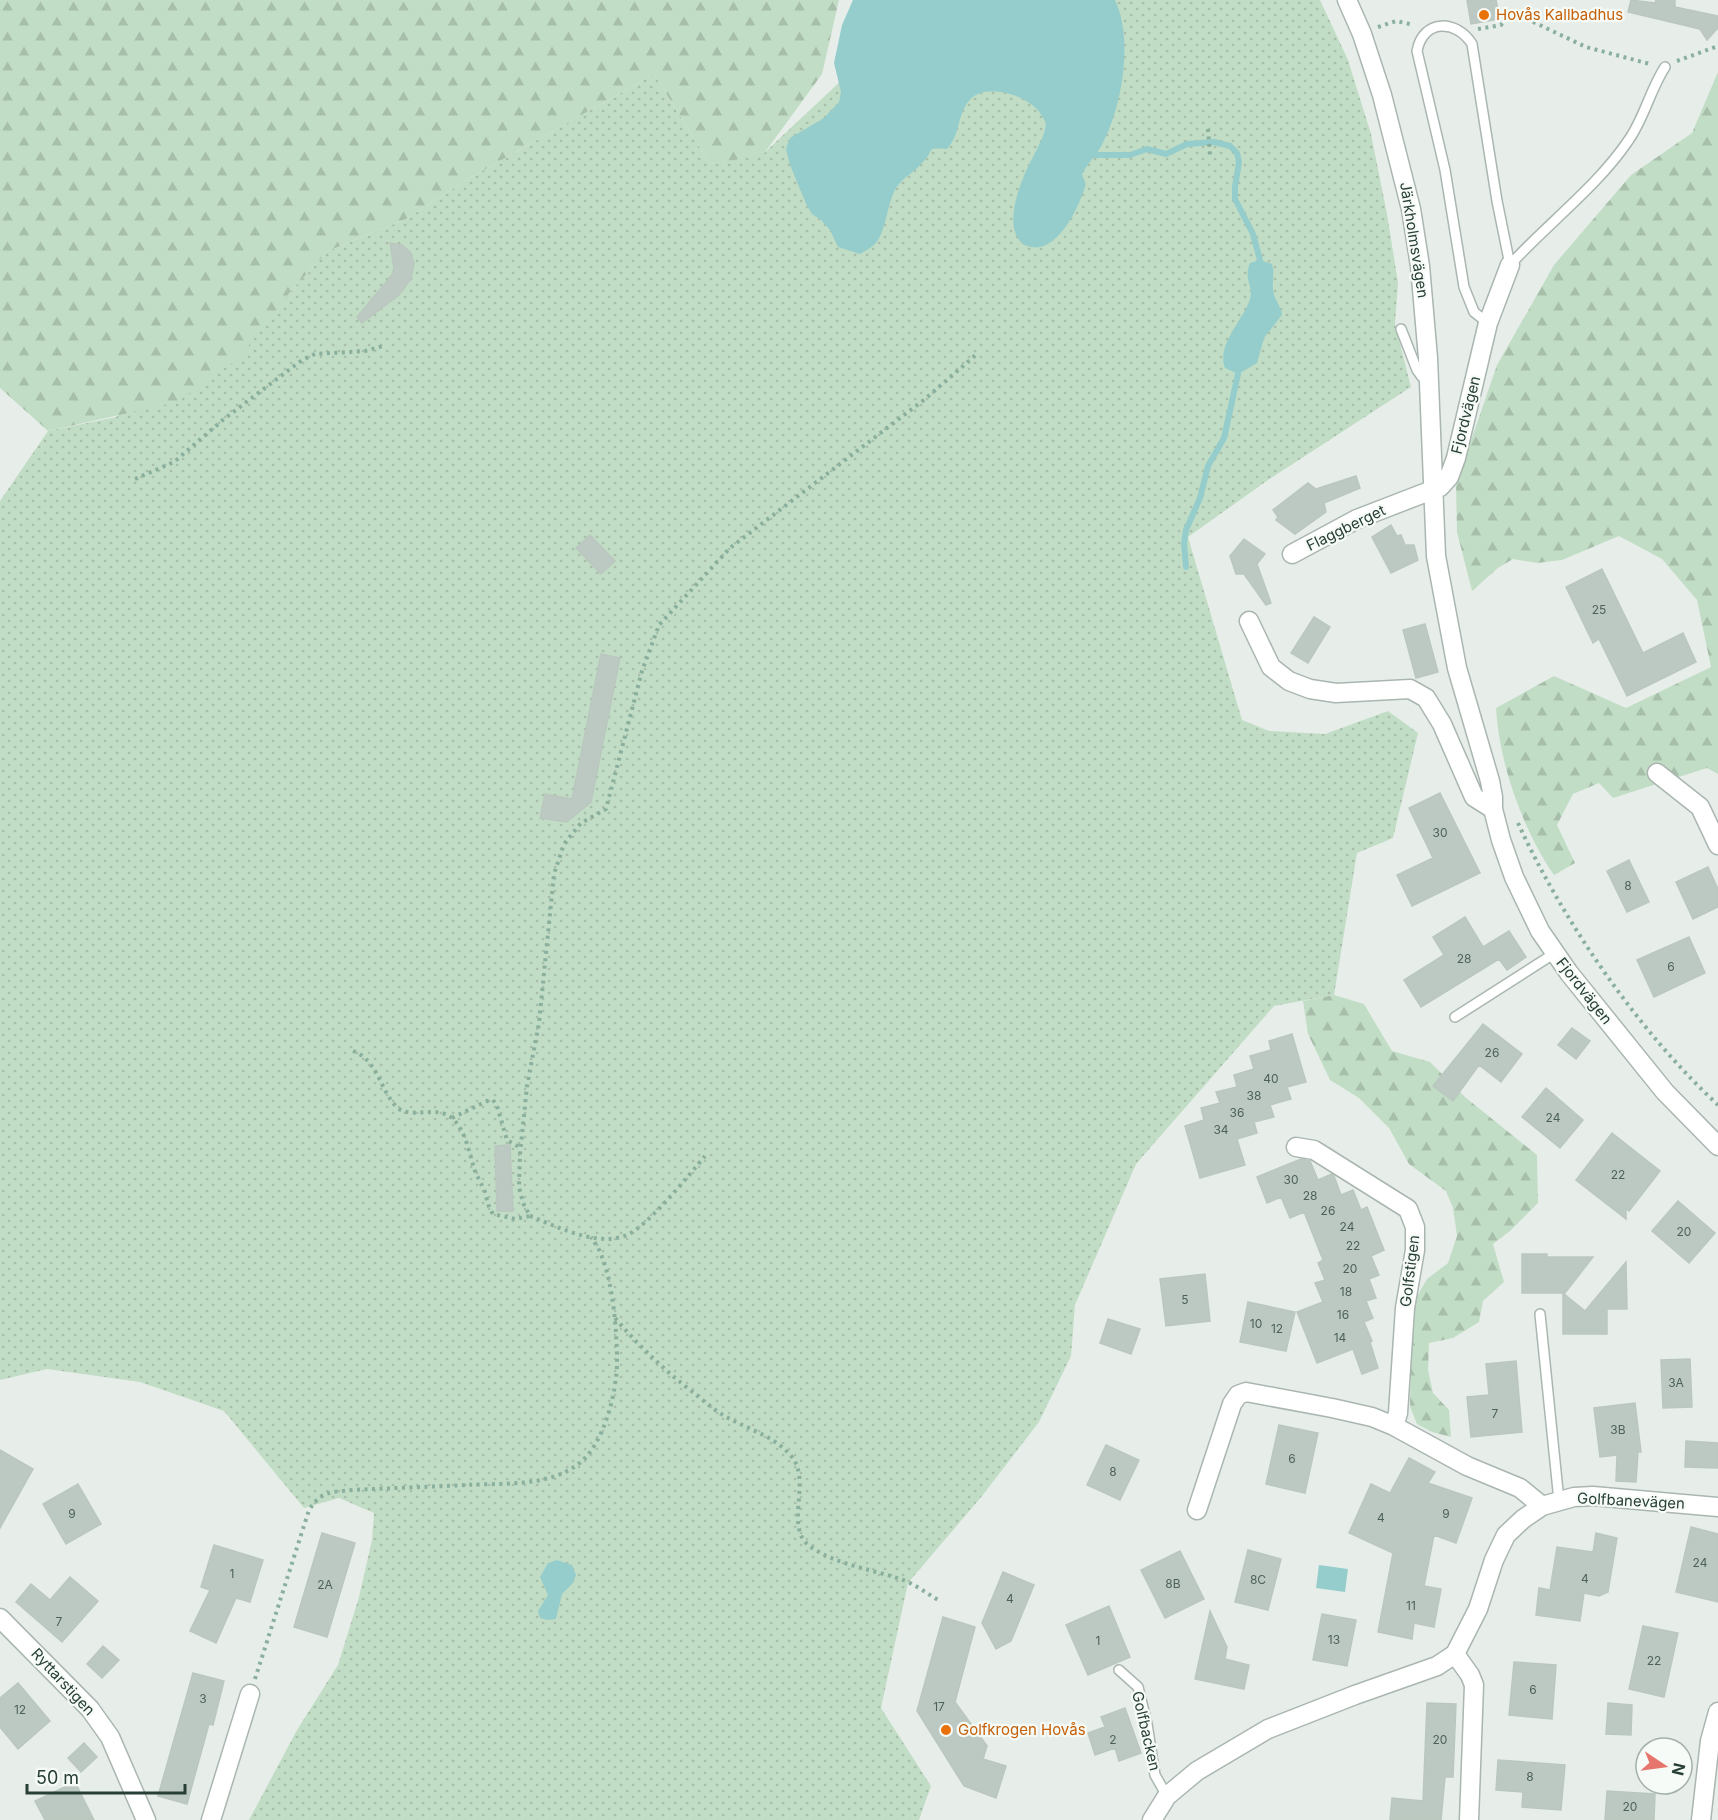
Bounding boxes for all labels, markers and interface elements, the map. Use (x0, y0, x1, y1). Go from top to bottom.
place label: Hovås Kallbadhus (1496, 5, 1623, 24)
marker: Hovås Kallbadhus (1477, 8, 1491, 22)
street label: Järkholmsvägen (1396, 181, 1433, 299)
street label: Fjordvägen (1447, 374, 1484, 456)
street label: Flaggberget (1303, 500, 1388, 555)
house number: 25 (1592, 602, 1606, 617)
house number: 30 (1433, 825, 1447, 840)
house number: 8 (1624, 878, 1632, 893)
house number: 28 (1457, 951, 1471, 966)
street label: Fjordvägen (1552, 953, 1616, 1028)
house number: 6 (1667, 959, 1675, 974)
house number: 26 (1485, 1045, 1499, 1060)
house number: 40 (1263, 1071, 1279, 1086)
house number: 38 (1247, 1088, 1261, 1103)
house number: 36 (1230, 1105, 1244, 1120)
house number: 24 (1546, 1110, 1561, 1125)
house number: 34 (1213, 1122, 1229, 1137)
house number: 22 (1611, 1167, 1625, 1182)
house number: 30 (1284, 1172, 1298, 1187)
house number: 28 (1303, 1188, 1317, 1203)
house number: 26 (1321, 1203, 1335, 1218)
house number: 24 (1340, 1219, 1355, 1234)
house number: 20 (1677, 1224, 1691, 1239)
street label: Golfstigen (1396, 1234, 1423, 1308)
house number: 22 (1346, 1238, 1360, 1253)
house number: 20 (1343, 1261, 1357, 1276)
house number: 18 (1340, 1284, 1352, 1299)
house number: 5 (1181, 1292, 1189, 1307)
house number: 16 (1337, 1307, 1349, 1322)
house number: 10 (1250, 1316, 1262, 1331)
house number: 12 (1271, 1321, 1283, 1336)
house number: 14 (1334, 1330, 1347, 1345)
house number: 3A (1668, 1375, 1684, 1390)
house number: 7 (1492, 1406, 1499, 1421)
house number: 3B (1610, 1422, 1626, 1437)
house number: 6 (1288, 1451, 1296, 1466)
house number: 8 (1109, 1464, 1117, 1479)
street label: Golfbanevägen (1577, 1488, 1685, 1513)
house number: 9 (68, 1506, 76, 1521)
house number: 9 (1442, 1506, 1450, 1521)
house number: 4 (1377, 1510, 1385, 1525)
house number: 24 (1693, 1555, 1708, 1570)
house number: 1 (230, 1566, 234, 1581)
house number: 4 (1581, 1571, 1589, 1586)
house number: 8C (1250, 1572, 1266, 1587)
house number: 8B (1165, 1576, 1181, 1591)
house number: 2A (317, 1577, 333, 1592)
house number: 4 (1006, 1591, 1014, 1606)
house number: 11 (1406, 1598, 1416, 1613)
house number: 7 (56, 1614, 63, 1629)
house number: 13 (1328, 1632, 1340, 1647)
house number: 1 (1096, 1633, 1100, 1648)
street label: Ryttarstigen (27, 1644, 99, 1719)
house number: 22 (1647, 1653, 1661, 1668)
house number: 6 (1529, 1682, 1537, 1697)
street label: Golfbacken (1128, 1689, 1165, 1773)
house number: 3 (199, 1691, 207, 1706)
house number: 17 (933, 1699, 945, 1714)
house number: 12 (14, 1702, 26, 1717)
place label: Golfkrogen Hovås (958, 1720, 1086, 1739)
marker: Golfkrogen Hovås (939, 1723, 953, 1737)
house number: 2 (1109, 1732, 1117, 1747)
house number: 20 (1433, 1732, 1447, 1747)
north arrow (1634, 1736, 1694, 1796)
scale bar (27, 1757, 184, 1795)
text: N (1667, 1761, 1690, 1778)
text: 50 m (36, 1767, 79, 1788)
house number: 8 (1526, 1769, 1534, 1784)
house number: 20 (1623, 1799, 1637, 1814)

